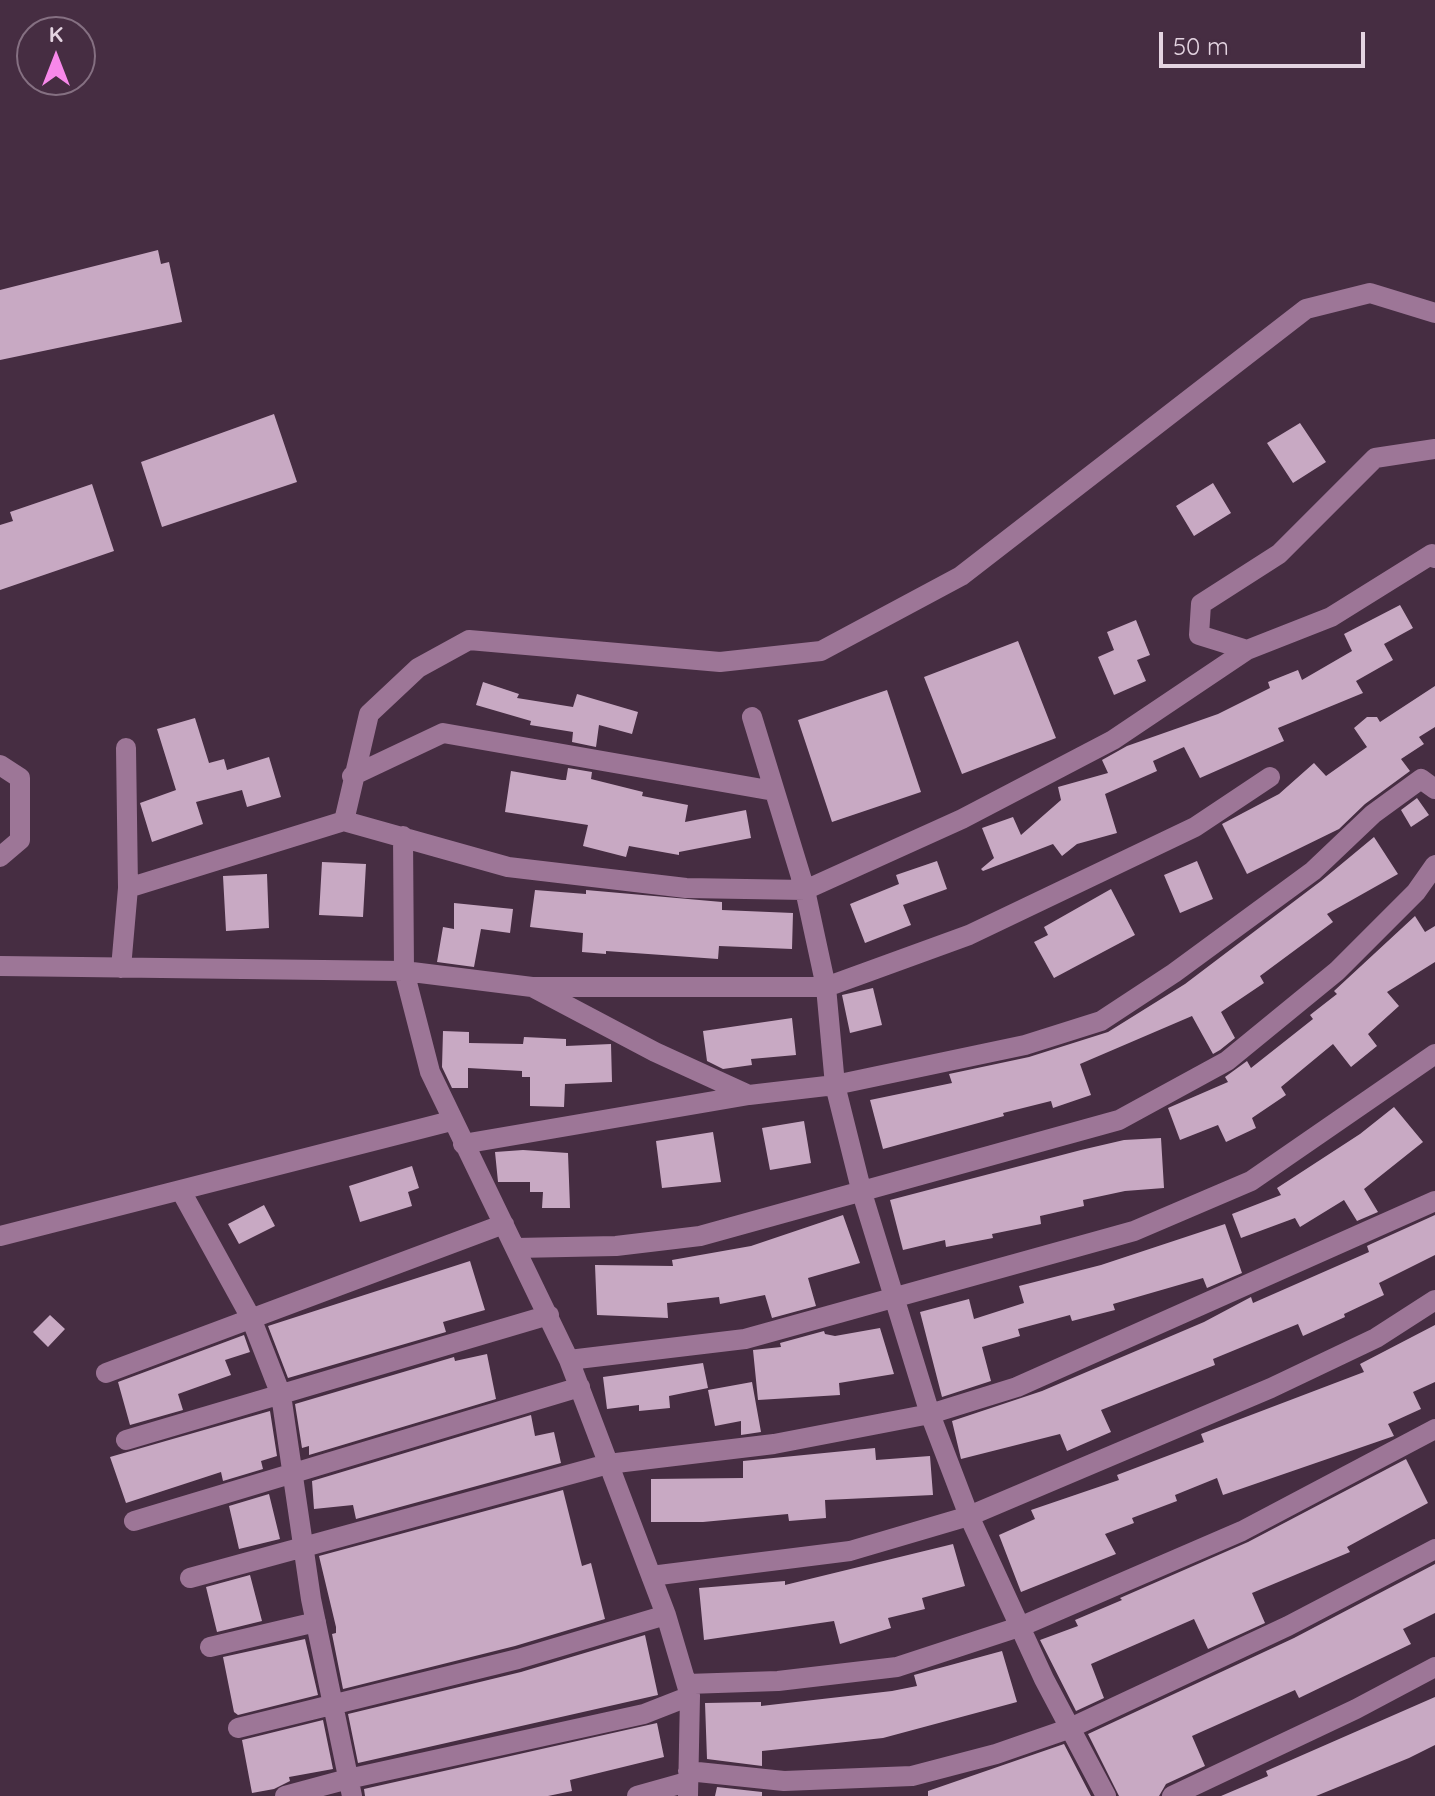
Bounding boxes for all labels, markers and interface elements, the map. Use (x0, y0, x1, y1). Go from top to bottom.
north arrow (16, 16, 96, 96)
scale bar (1163, 16, 1369, 66)
text: K (49, 20, 63, 48)
text: 50 m (1173, 31, 1229, 61)

